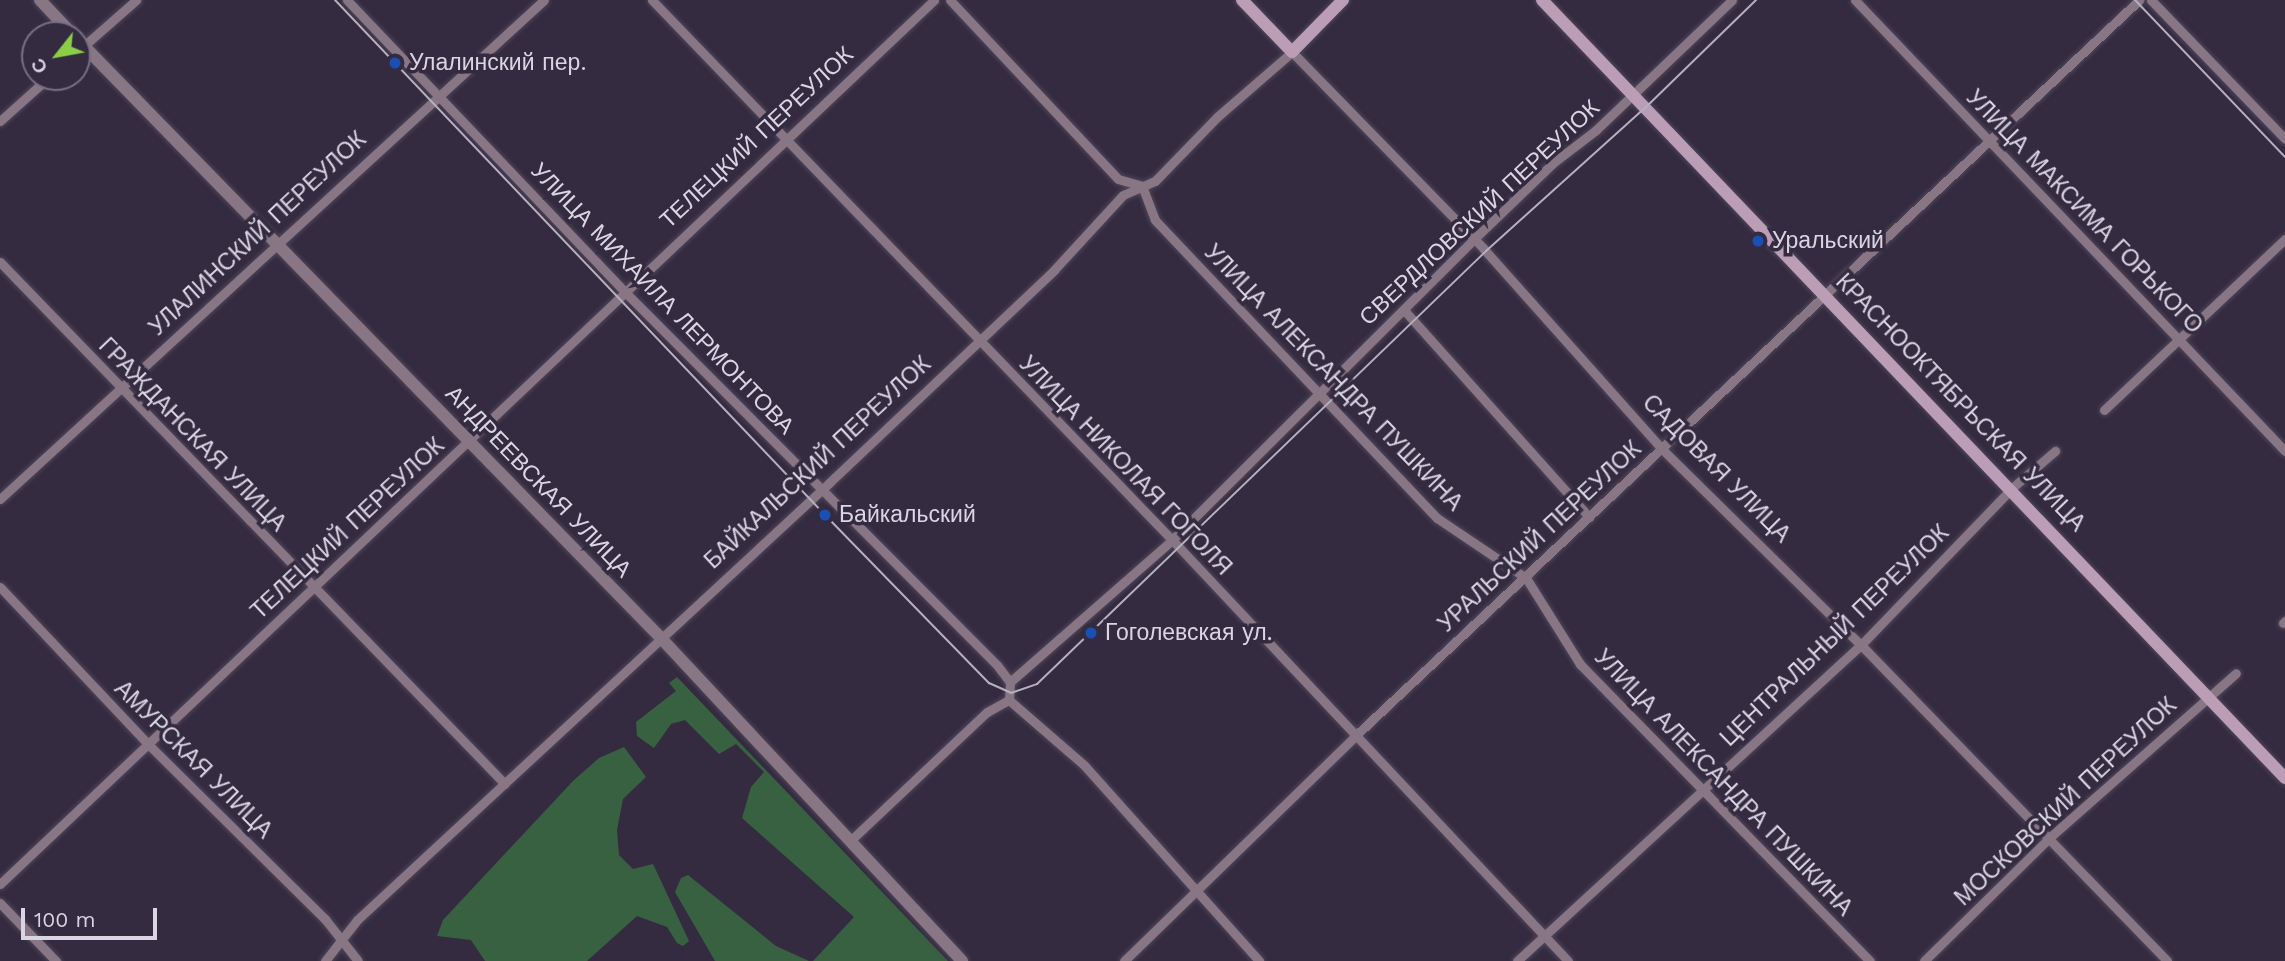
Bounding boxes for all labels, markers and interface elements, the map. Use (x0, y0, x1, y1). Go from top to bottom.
north arrow (21, 21, 91, 91)
street label: ТЕЛЕЦКИЙ ПЕРЕУЛОК (655, 41, 859, 235)
place label: Улалинский пер. (409, 49, 587, 77)
text: С (26, 54, 53, 78)
marker: Улалинский пер. (387, 55, 403, 71)
street label: УЛИЦА МАКСИМА ГОРЬКОГО (1960, 84, 2208, 340)
street label: СВЕРДЛОВСКИЙ ПЕРЕУЛОК (1354, 94, 1606, 332)
street label: УЛАЛИНСКИЙ ПЕРЕУЛОК (144, 126, 372, 342)
street label: УЛИЦА МИХАИЛА ЛЕРМОНТОВА (525, 157, 799, 441)
place label: Уральский (1772, 227, 1884, 255)
marker: Уральский (1750, 233, 1766, 249)
street label: УЛИЦА АЛЕКСАНДРА ПУШКИНА (1198, 239, 1468, 517)
street label: КРАСНООКТЯБРЬСКАЯ УЛИЦА (1829, 269, 2091, 537)
street label: ГРАЖДАНСКАЯ УЛИЦА (92, 333, 292, 537)
street label: БАЙКАЛЬСКИЙ ПЕРЕУЛОК (699, 351, 937, 575)
street label: УЛИЦА НИКОЛАЯ ГОГОЛЯ (1013, 351, 1237, 581)
street label: АНДРЕЕВСКАЯ УЛИЦА (439, 380, 637, 584)
street label: САДОВАЯ УЛИЦА (1636, 389, 1796, 549)
street label: ТЕЛЕЦКИЙ ПЕРЕУЛОК (246, 432, 450, 626)
street label: УРАЛЬСКИЙ ПЕРЕУЛОК (1433, 436, 1647, 638)
place label: Байкальский (839, 501, 976, 529)
marker: Байкальский (817, 507, 833, 523)
street label: ЦЕНТРАЛЬНЫЙ ПЕРЕУЛОК (1715, 519, 1955, 753)
place label: Гоголевская ул. (1105, 619, 1273, 647)
marker: Гоголевская ул. (1083, 625, 1099, 641)
street label: УЛИЦА АЛЕКСАНДРА ПУШКИНА (1588, 644, 1858, 922)
street label: АМУРСКАЯ УЛИЦА (108, 675, 278, 845)
street label: МОСКОВСКИЙ ПЕРЕУЛОК (1949, 692, 2183, 912)
scale bar (24, 894, 161, 938)
text: 100 m (34, 907, 96, 932)

